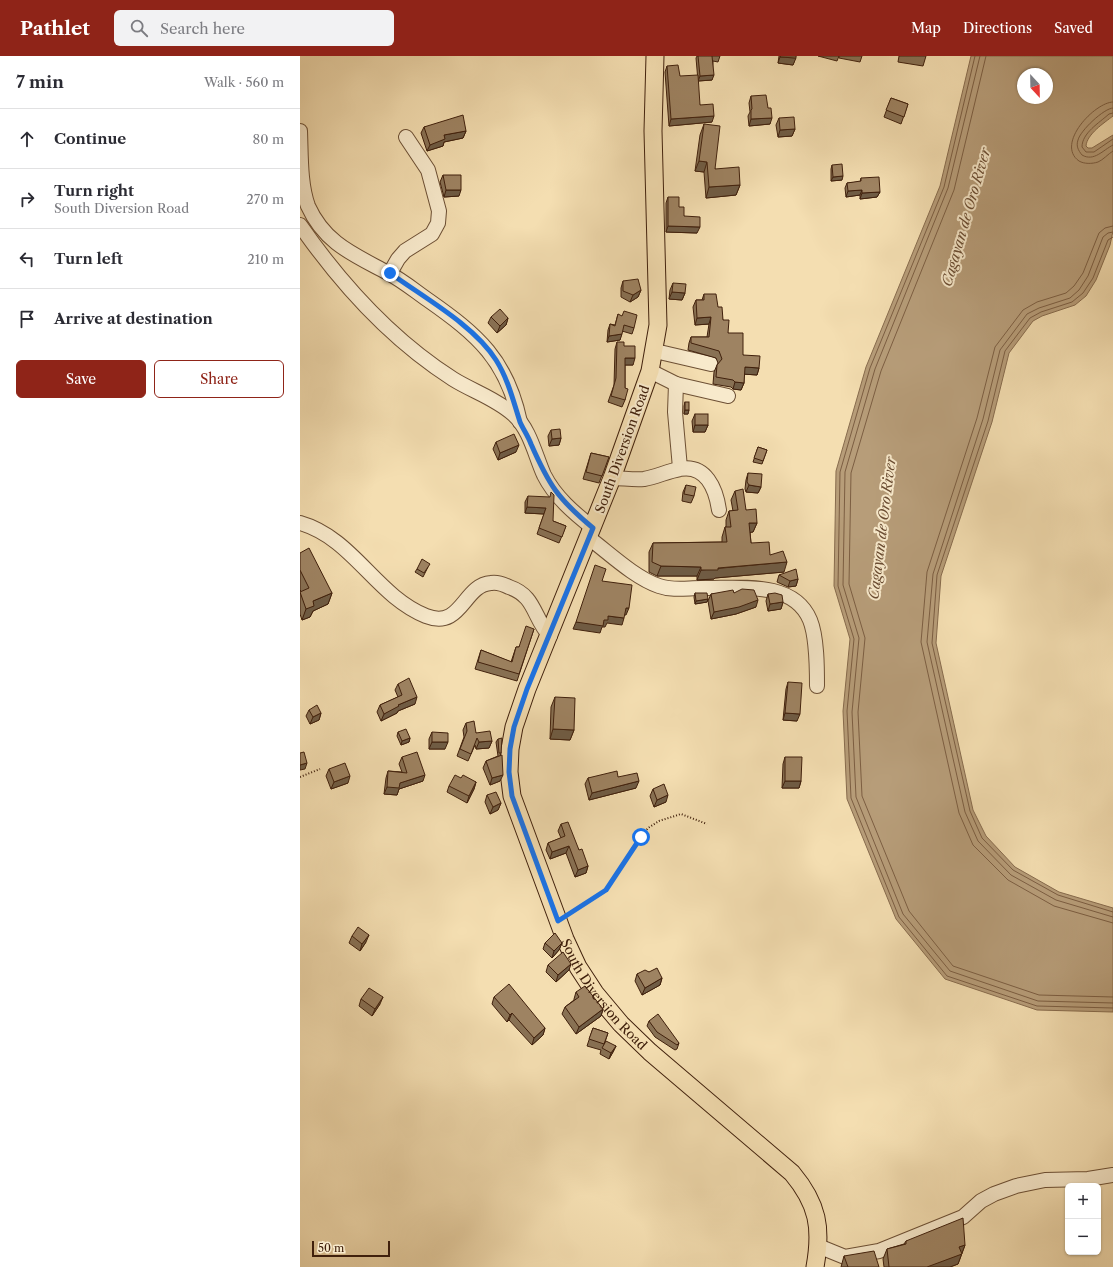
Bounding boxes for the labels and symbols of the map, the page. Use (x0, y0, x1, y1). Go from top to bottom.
north arrow (1017, 68, 1053, 104)
water label: Cagayan de Oro River (938, 144, 995, 288)
route end (381, 264, 399, 282)
street label: South Diversion Road (591, 383, 653, 515)
water label: Cagayan de Oro River (864, 454, 900, 600)
route start (632, 828, 650, 846)
street label: South Diversion Road (558, 936, 650, 1053)
scale bar (312, 1239, 390, 1258)

